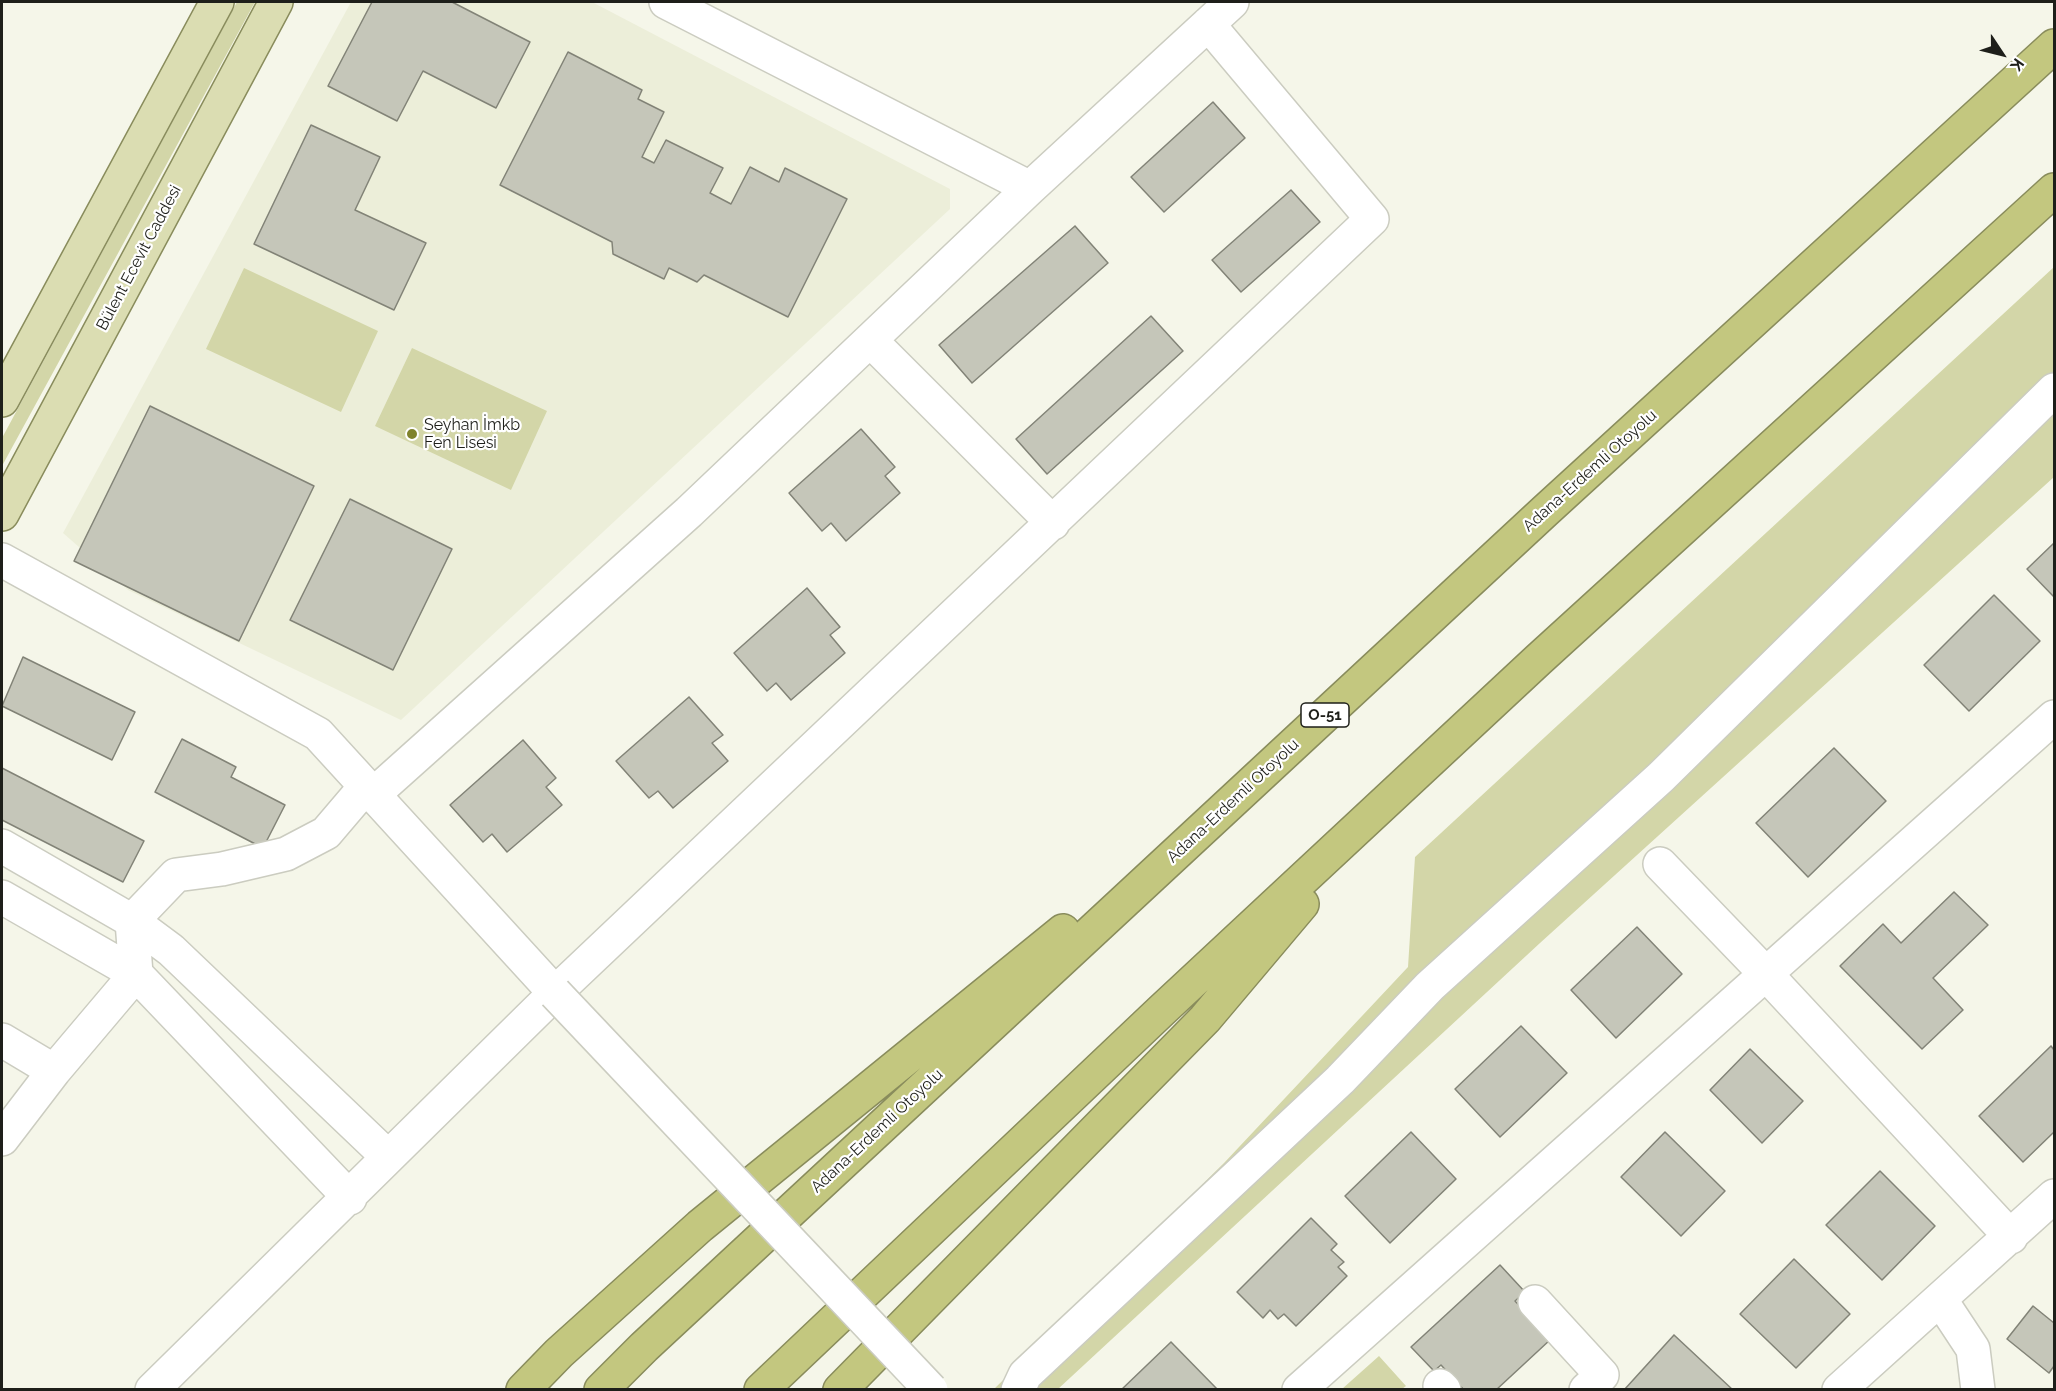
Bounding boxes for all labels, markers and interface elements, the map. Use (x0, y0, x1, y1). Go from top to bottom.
north arrow (1972, 24, 2032, 84)
text: K (2006, 55, 2028, 74)
street label: Bülent Ecevit Caddesi (93, 182, 185, 334)
street label: Adana-Erdemli Otoyolu (1519, 406, 1661, 536)
place label: Seyhan İmkb Fen Lisesi (424, 415, 520, 453)
marker: Seyhan İmkb Fen Lisesi (405, 427, 419, 441)
road number: O-51 (1301, 703, 1349, 727)
street label: Adana-Erdemli Otoyolu (1163, 735, 1303, 867)
street label: Adana-Erdemli Otoyolu (807, 1065, 947, 1197)

